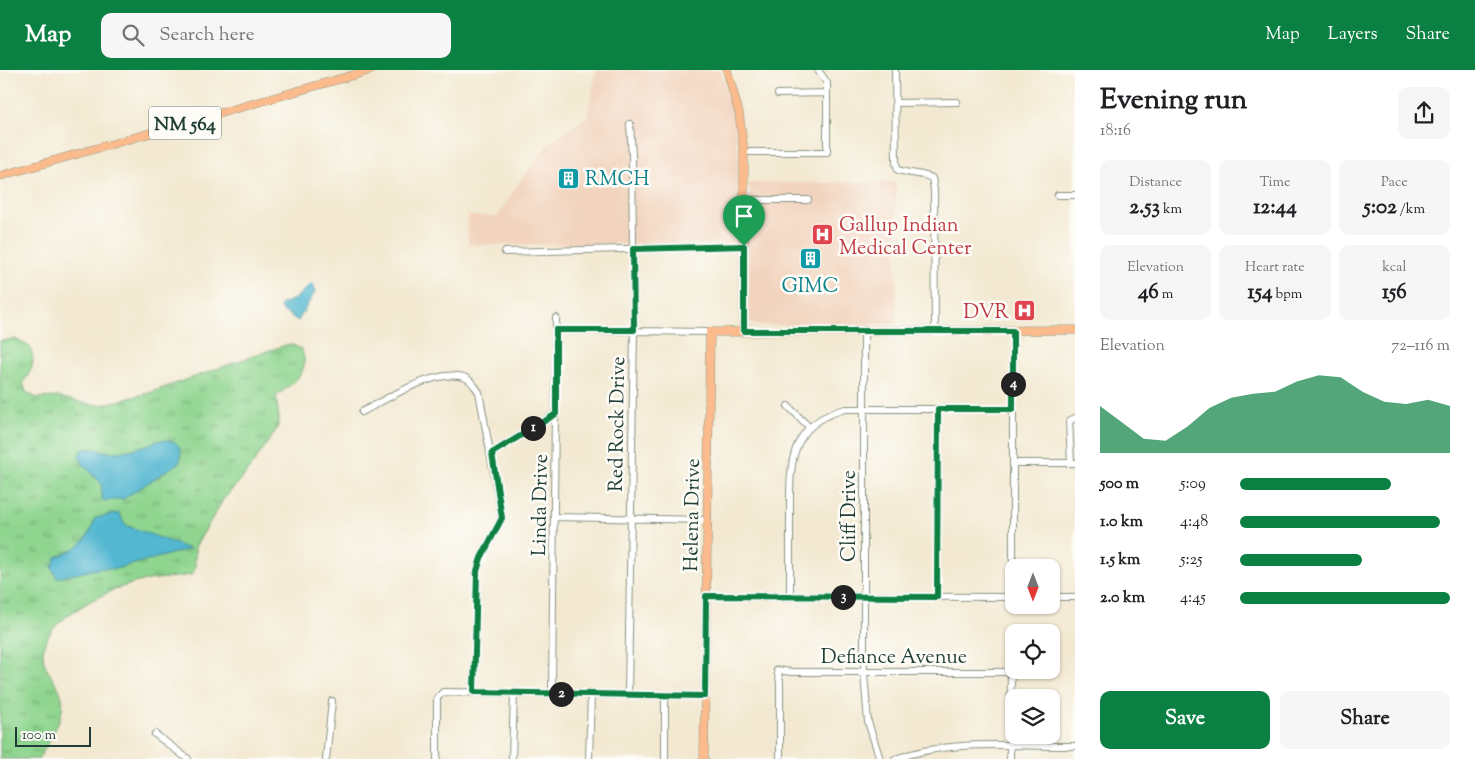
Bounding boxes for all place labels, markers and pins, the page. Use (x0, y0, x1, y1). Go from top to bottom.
building icon: RMCH (557, 166, 581, 190)
place label: RMCH (585, 166, 650, 195)
pin (723, 195, 765, 246)
place label: Gallup Indian Medical Center (839, 212, 972, 264)
hospital icon: Gallup Indian Medical Center (811, 223, 835, 247)
building icon: GIMC (798, 247, 822, 271)
place label: GIMC (781, 273, 839, 302)
place label: DVR (963, 299, 1010, 328)
hospital icon: DVR (1013, 299, 1037, 323)
pin: 4 (1000, 372, 1026, 396)
pin: 1 (520, 416, 546, 440)
pin: 3 (830, 584, 856, 610)
pin: 2 (548, 682, 574, 706)

